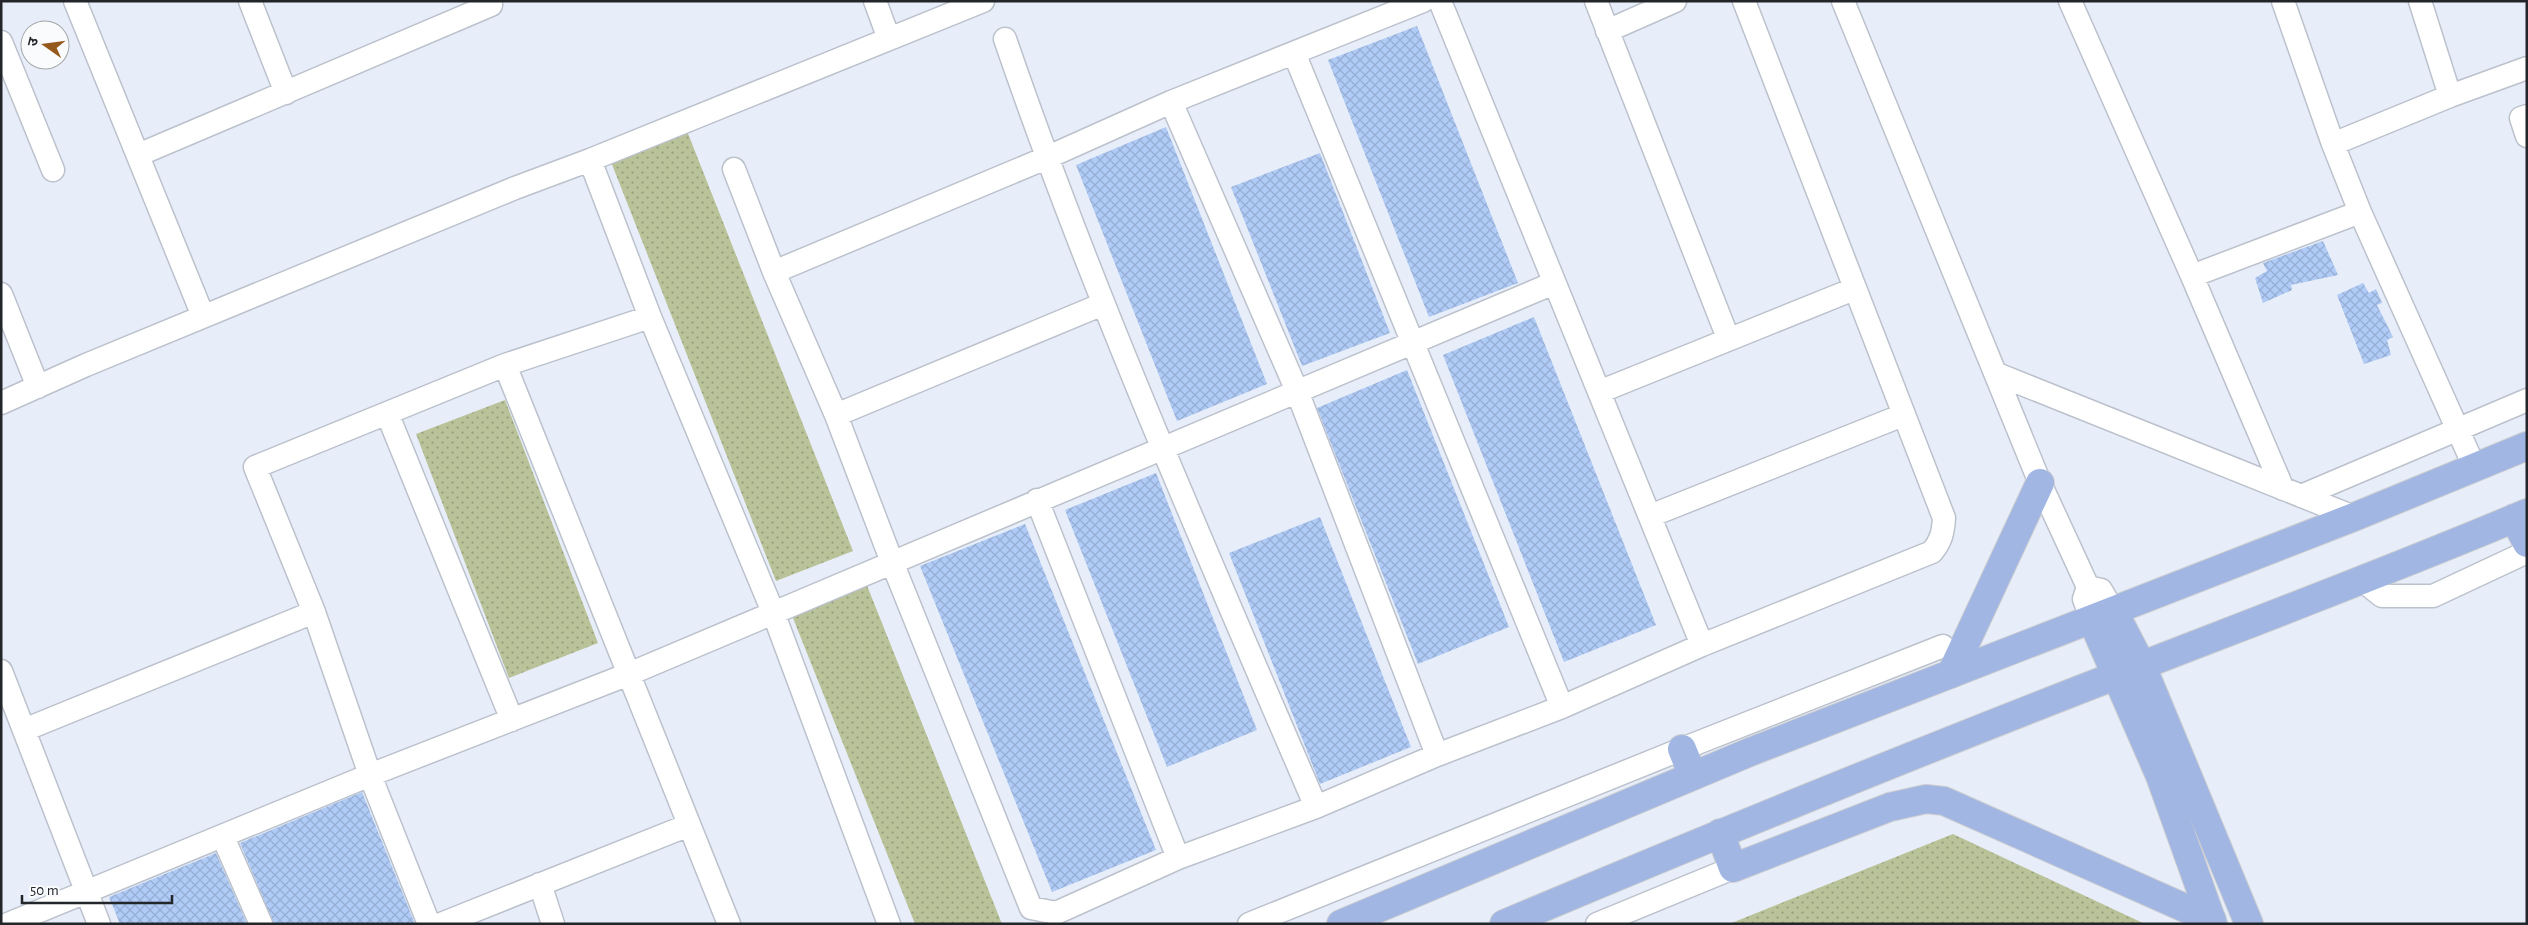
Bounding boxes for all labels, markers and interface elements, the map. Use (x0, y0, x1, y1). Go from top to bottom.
north arrow (20, 20, 70, 70)
text: उ (26, 36, 41, 48)
scale bar (22, 872, 172, 904)
text: 50 m (30, 883, 59, 898)

